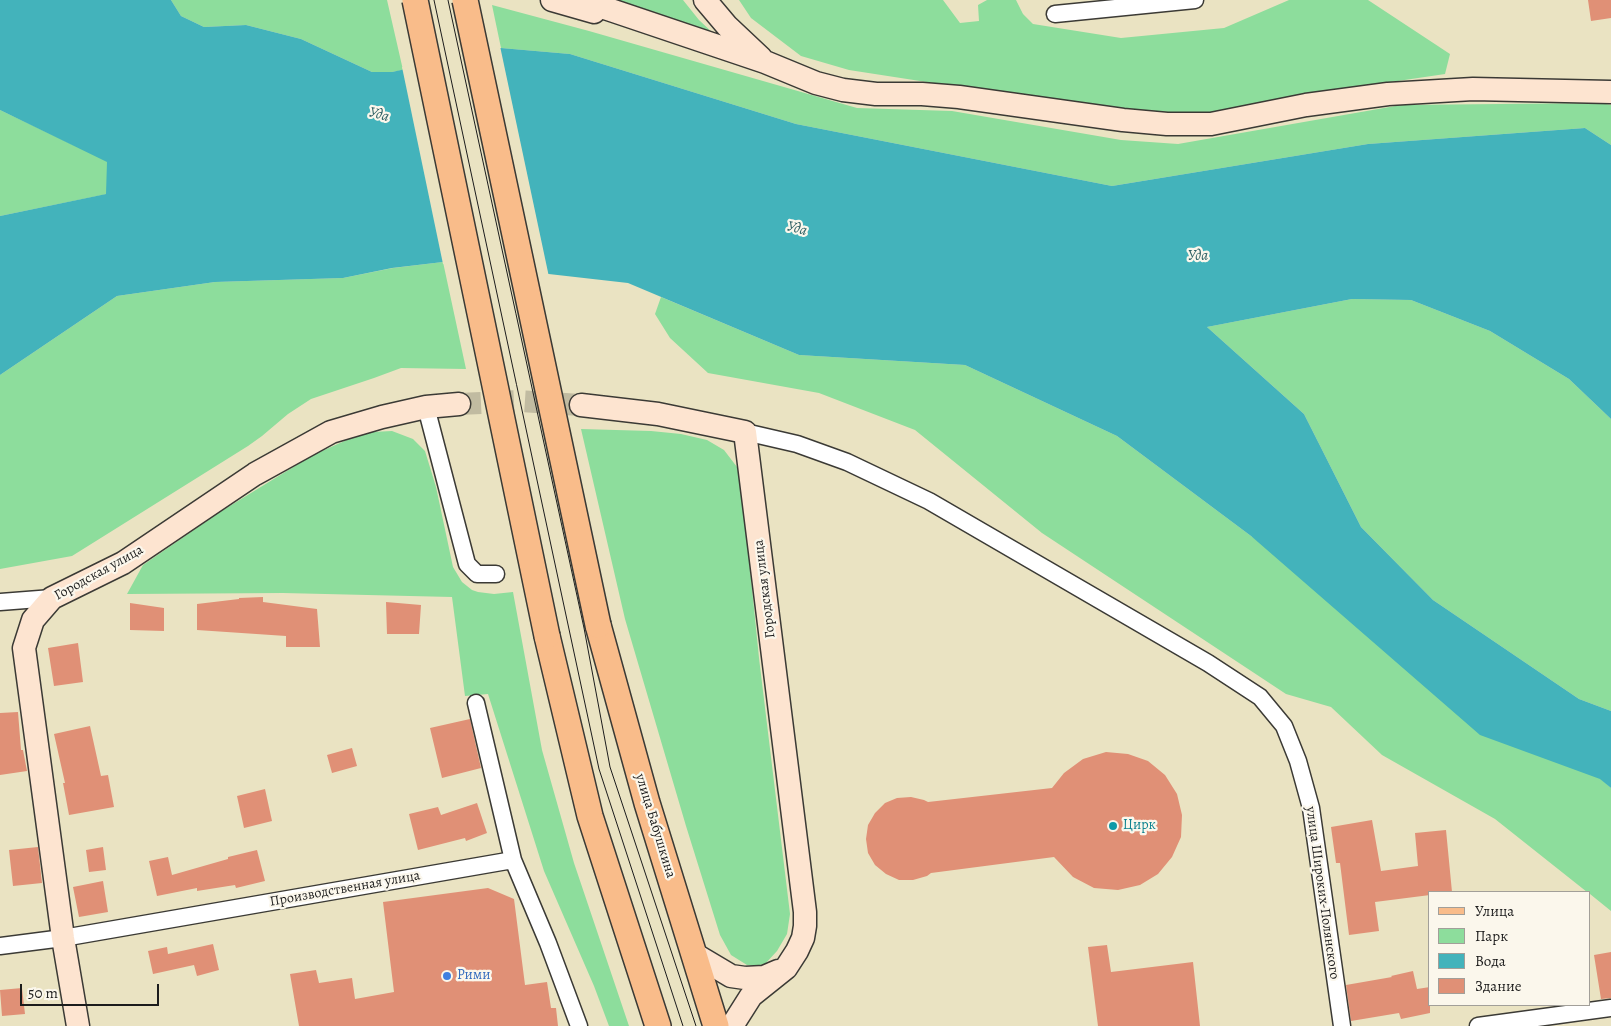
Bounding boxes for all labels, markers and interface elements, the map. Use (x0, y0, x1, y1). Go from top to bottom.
water label: Уда (367, 104, 391, 126)
water label: Уда (785, 218, 809, 240)
water label: Уда (1188, 247, 1208, 265)
street label: Городская улица (751, 539, 779, 639)
street label: Городская улица (52, 542, 146, 604)
street label: улица Бабушкина (631, 772, 679, 880)
street label: улица Широких-Полянского (1302, 805, 1342, 981)
place label: Цирк (1123, 818, 1156, 834)
marker: Цирк (1107, 820, 1119, 832)
street label: Производственная улица (268, 867, 422, 911)
legend (1428, 891, 1591, 1006)
text: Улица (1475, 901, 1514, 921)
text: Парк (1475, 926, 1508, 946)
text: Вода (1475, 951, 1506, 971)
place label: Рими (457, 968, 490, 984)
marker: Рими (441, 970, 453, 982)
scale bar (22, 974, 161, 1006)
text: Здание (1475, 976, 1522, 996)
text: 50 m (28, 983, 58, 1003)

